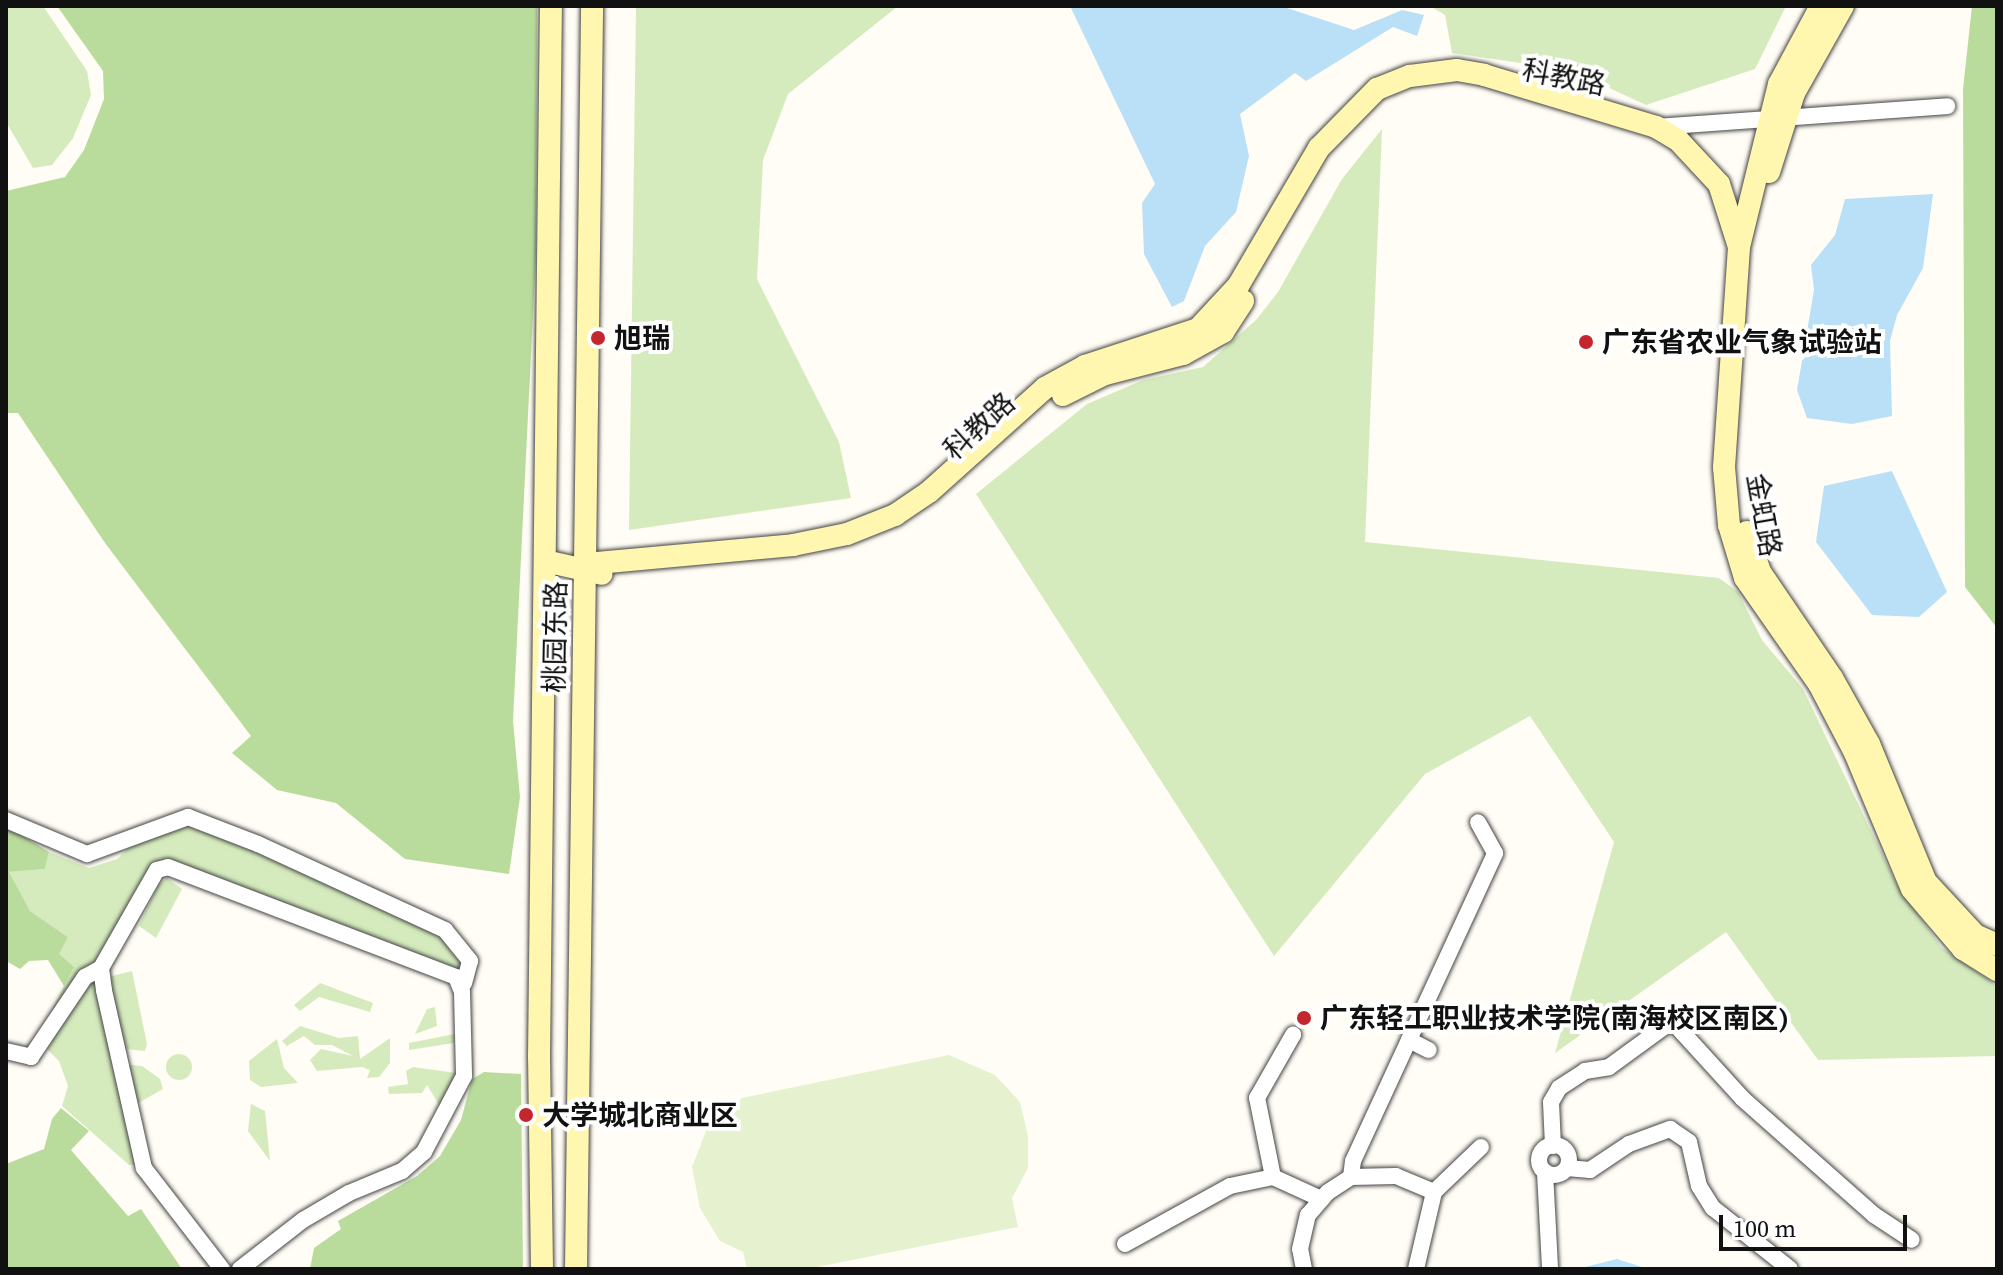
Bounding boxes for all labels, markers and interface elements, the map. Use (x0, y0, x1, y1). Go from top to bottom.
street label: 科教路 (1520, 52, 1608, 102)
place label: 旭瑞 (614, 321, 670, 355)
place label: 广东省农业气象试验站 (1602, 325, 1882, 359)
marker: 旭瑞 (589, 329, 607, 347)
marker: 广东省农业气象试验站 (1577, 333, 1595, 351)
street label: 科教路 (937, 385, 1021, 467)
street label: 金虹路 (1740, 471, 1788, 559)
street label: 桃园东路 (537, 581, 573, 693)
place label: 广东轻工职业技术学院(南海校区南区) (1320, 1001, 1789, 1035)
marker: 广东轻工职业技术学院(南海校区南区) (1295, 1009, 1313, 1027)
place label: 大学城北商业区 (542, 1098, 738, 1132)
marker: 大学城北商业区 (517, 1106, 535, 1124)
scale bar (1723, 1199, 1911, 1249)
text: 100 m (1733, 1212, 1796, 1245)

